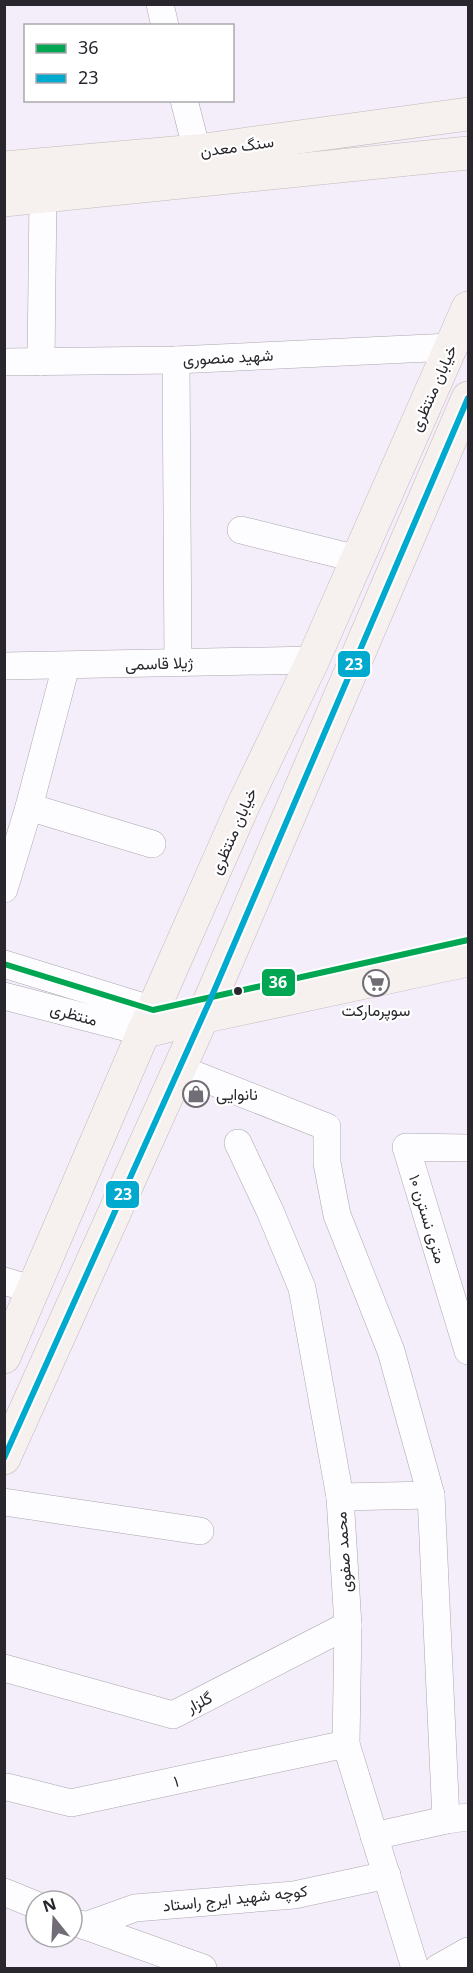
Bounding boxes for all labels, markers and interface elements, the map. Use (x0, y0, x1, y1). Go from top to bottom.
legend (24, 24, 234, 102)
text: 36 (78, 35, 99, 59)
text: 23 (78, 65, 99, 89)
street label: سنگ معدن (199, 130, 275, 162)
street label: خیابان منتظری (404, 341, 462, 435)
street label: شهید منصوری (182, 344, 274, 370)
line badge: 23 (337, 650, 371, 678)
street label: ژیلا قاسمی (125, 651, 194, 675)
text: 23 (345, 653, 363, 675)
street label: خیابان منتظری (204, 784, 262, 878)
line badge: 36 (261, 968, 296, 997)
supermarket icon: سوپرمارکت (361, 968, 391, 998)
text: 36 (269, 971, 287, 993)
unlabelled marker (232, 985, 244, 997)
street label: منتظری (48, 997, 100, 1031)
place label: سوپرمارکت (342, 999, 410, 1022)
shop icon: نانوایی (181, 1079, 211, 1109)
place label: نانوایی (216, 1083, 258, 1105)
street label: ۱۰ متری نسترن (404, 1172, 452, 1266)
line badge: 23 (105, 1180, 140, 1209)
text: 23 (114, 1183, 132, 1205)
street label: محمد صفوی (329, 1511, 357, 1593)
street label: گلزار (181, 1686, 216, 1718)
street label: ۱ (171, 1770, 181, 1792)
street label: کوچه شهید ایرج راستاد (162, 1879, 309, 1918)
north arrow (24, 1889, 84, 1949)
text: N (40, 1892, 59, 1917)

